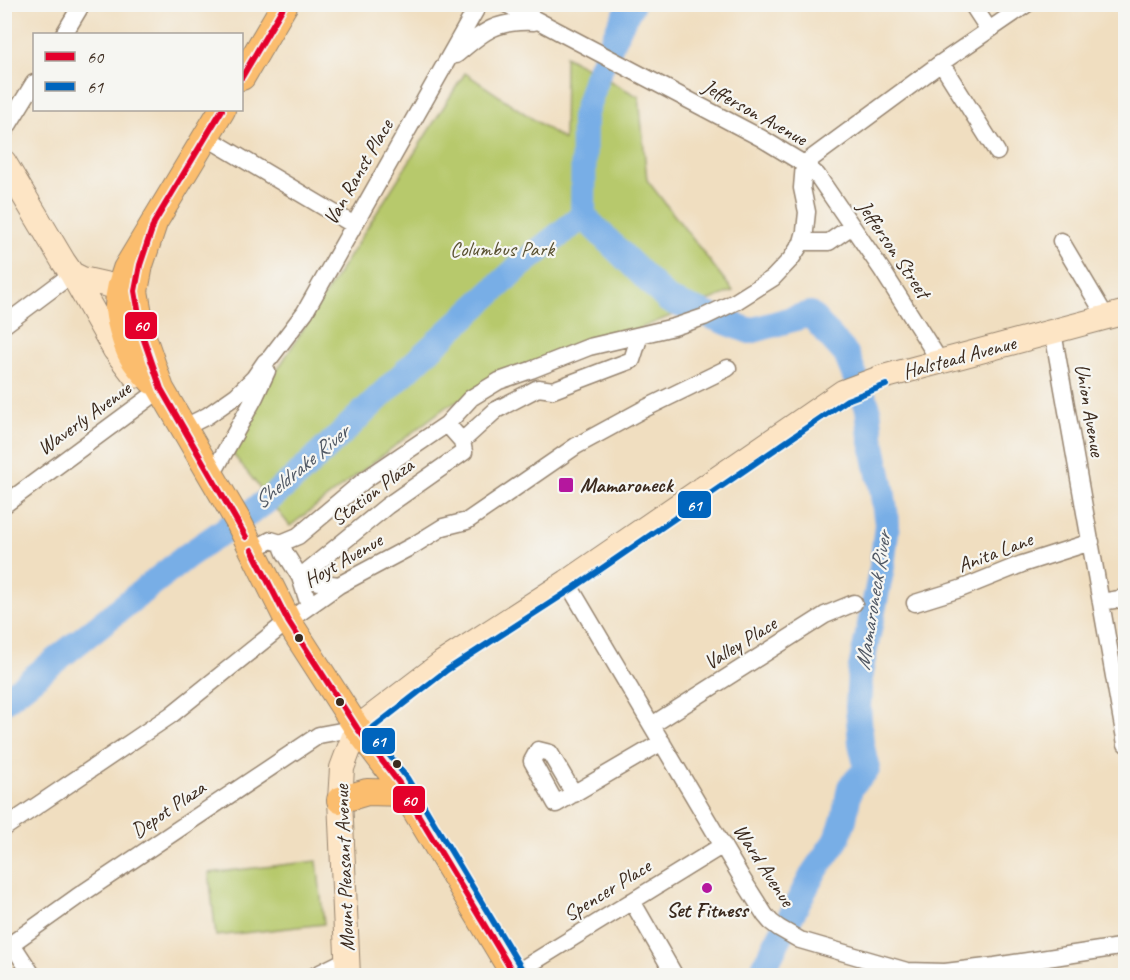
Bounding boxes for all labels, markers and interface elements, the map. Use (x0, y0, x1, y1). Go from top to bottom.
legend (33, 33, 243, 111)
text: 60 (87, 46, 105, 68)
street label: Jefferson Avenue (697, 72, 813, 152)
text: 61 (87, 76, 104, 98)
street label: Van Ranst Place (317, 113, 399, 230)
street label: Jefferson Street (851, 194, 938, 306)
park label: Columbus Park (450, 236, 555, 262)
line badge: 60 (124, 311, 158, 340)
text: 60 (134, 316, 150, 336)
street label: Halstead Avenue (900, 329, 1019, 385)
street label: Union Avenue (1069, 362, 1111, 459)
street label: Waverly Avenue (32, 375, 137, 461)
water label: Sheldrake River (247, 416, 358, 515)
street label: Station Plaza (325, 451, 420, 532)
place label: Mamaroneck (580, 472, 675, 498)
marker: Mamaroneck (557, 476, 575, 494)
line badge: 61 (677, 490, 712, 519)
text: 61 (687, 496, 703, 516)
street label: Anita Lane (954, 525, 1038, 578)
street label: Hoyt Avenue (299, 526, 389, 593)
water label: Mamaroneck River (848, 526, 898, 672)
street label: Valley Place (699, 609, 783, 675)
unlabelled marker (293, 632, 305, 644)
unlabelled marker (334, 696, 346, 708)
line badge: 61 (361, 727, 396, 755)
text: 61 (371, 732, 387, 752)
unlabelled marker (391, 758, 403, 770)
street label: Depot Plaza (126, 774, 212, 843)
street label: Mount Pleasant Avenue (328, 783, 360, 952)
line badge: 60 (392, 785, 426, 814)
text: 60 (402, 791, 418, 811)
street label: Ward Avenue (728, 819, 802, 913)
street label: Spencer Place (558, 852, 657, 927)
marker: Set Fitness (700, 881, 714, 895)
place label: Set Fitness (666, 897, 750, 923)

